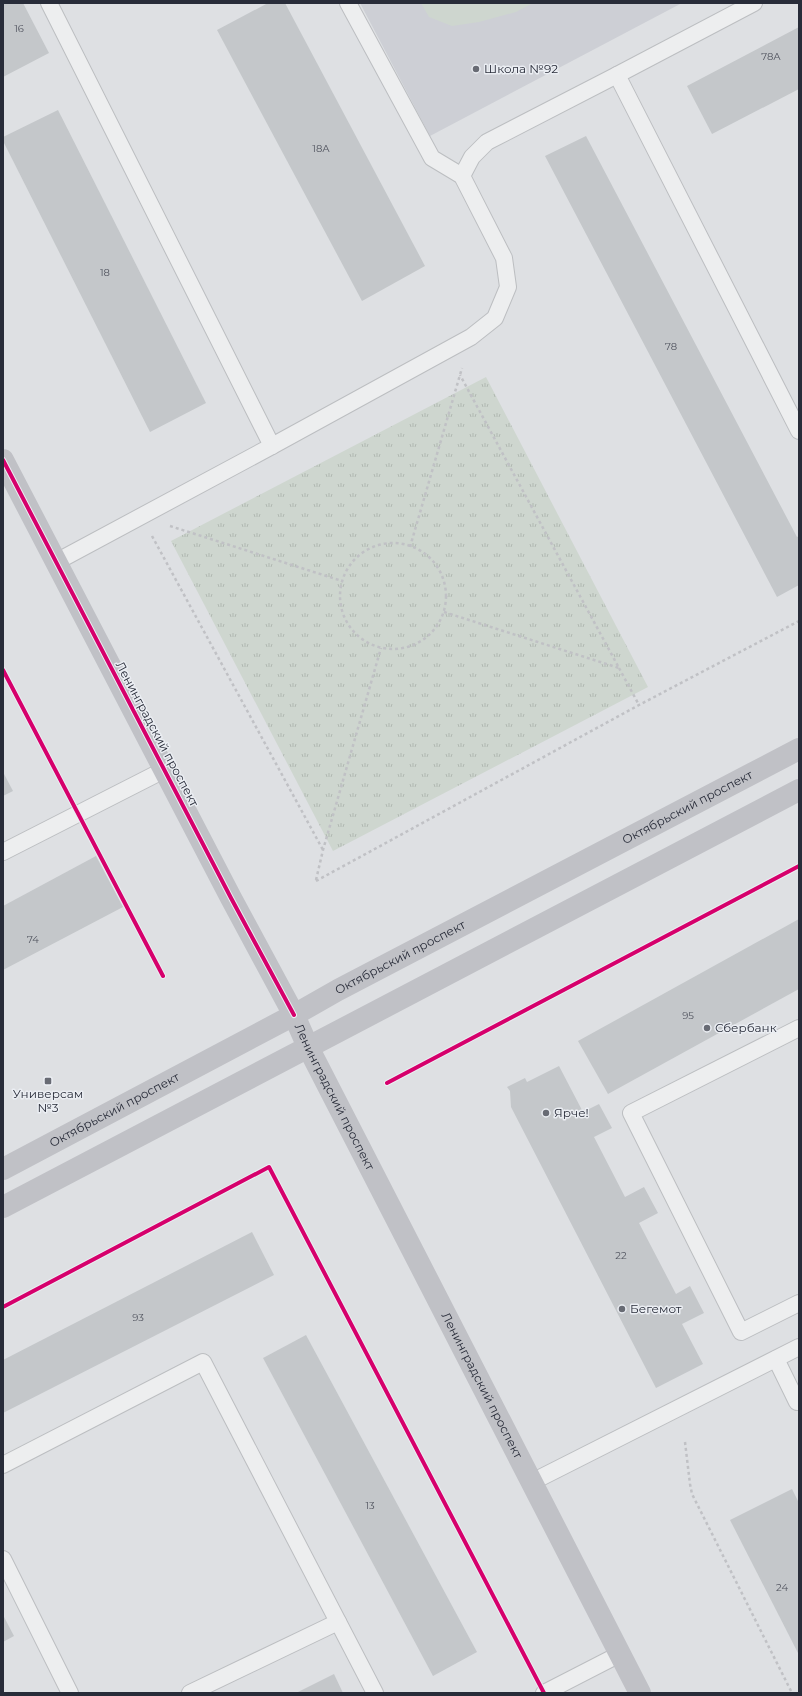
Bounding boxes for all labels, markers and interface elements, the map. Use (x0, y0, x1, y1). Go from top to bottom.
house number: 16 (14, 22, 24, 35)
house number: 78А (761, 50, 781, 63)
place label: Школа №92 (484, 61, 558, 76)
marker: Школа №92 (471, 64, 481, 74)
house number: 18А (312, 142, 330, 155)
house number: 18 (100, 266, 110, 279)
house number: 78 (665, 340, 677, 353)
street label: Ленинградский проспект (113, 659, 202, 809)
street label: Октябрьский проспект (619, 767, 755, 847)
street label: Октябрьский проспект (332, 917, 468, 997)
house number: 74 (27, 933, 39, 946)
house number: 95 (682, 1009, 694, 1022)
place label: Сбербанк (715, 1020, 777, 1035)
street label: Ленинградский проспект (292, 1021, 378, 1173)
marker: Сбербанк (702, 1023, 712, 1033)
street label: Октябрьский проспект (47, 1069, 182, 1150)
marker: Универсам №3 (43, 1076, 53, 1086)
place label: Универсам №3 (13, 1086, 83, 1115)
place label: Ярче! (554, 1105, 589, 1120)
marker: Ярче! (541, 1108, 551, 1118)
house number: 22 (615, 1249, 627, 1262)
place label: Бегемот (630, 1301, 682, 1316)
marker: Бегемот (617, 1304, 627, 1314)
street label: Ленинградский проспект (439, 1310, 526, 1461)
house number: 93 (132, 1311, 144, 1324)
house number: 13 (365, 1499, 375, 1512)
house number: 24 (776, 1581, 788, 1594)

